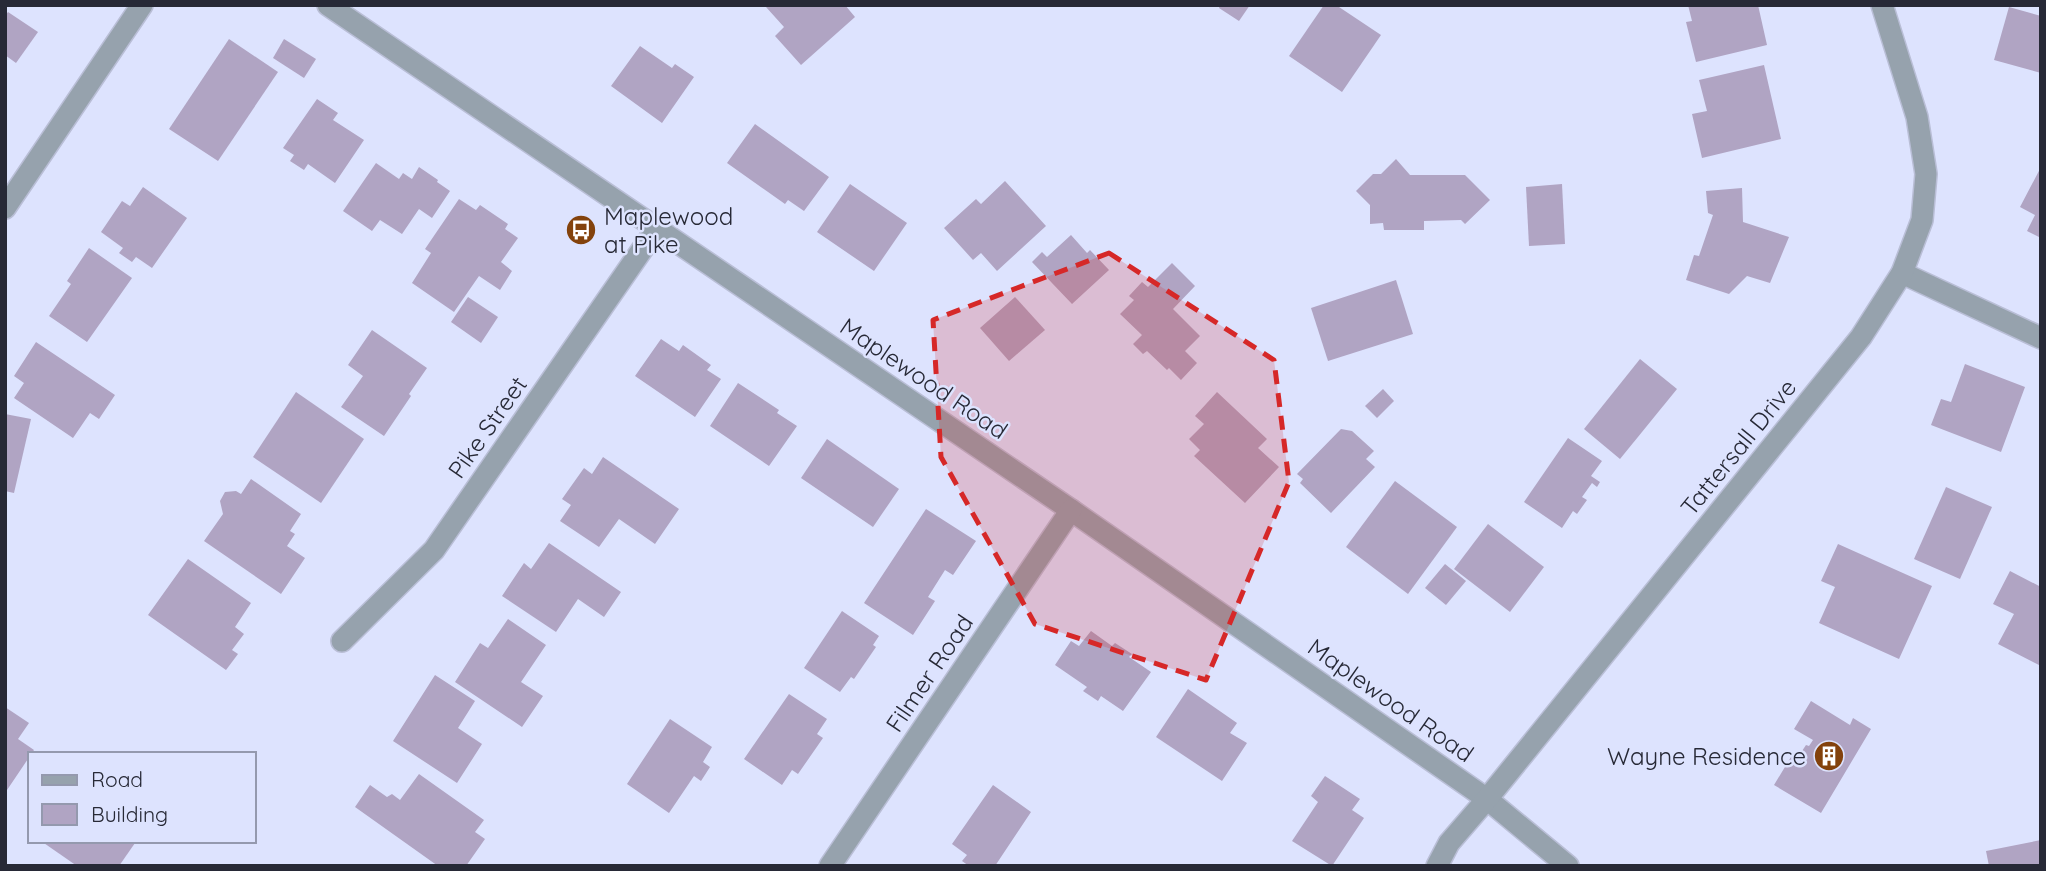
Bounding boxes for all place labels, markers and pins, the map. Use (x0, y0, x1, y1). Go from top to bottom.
place label: Maplewood at Pike (604, 201, 733, 259)
bus stop icon: Maplewood at Pike (564, 213, 598, 247)
building icon: Wayne Residence (1812, 739, 1846, 773)
place label: Wayne Residence (1607, 741, 1806, 771)

